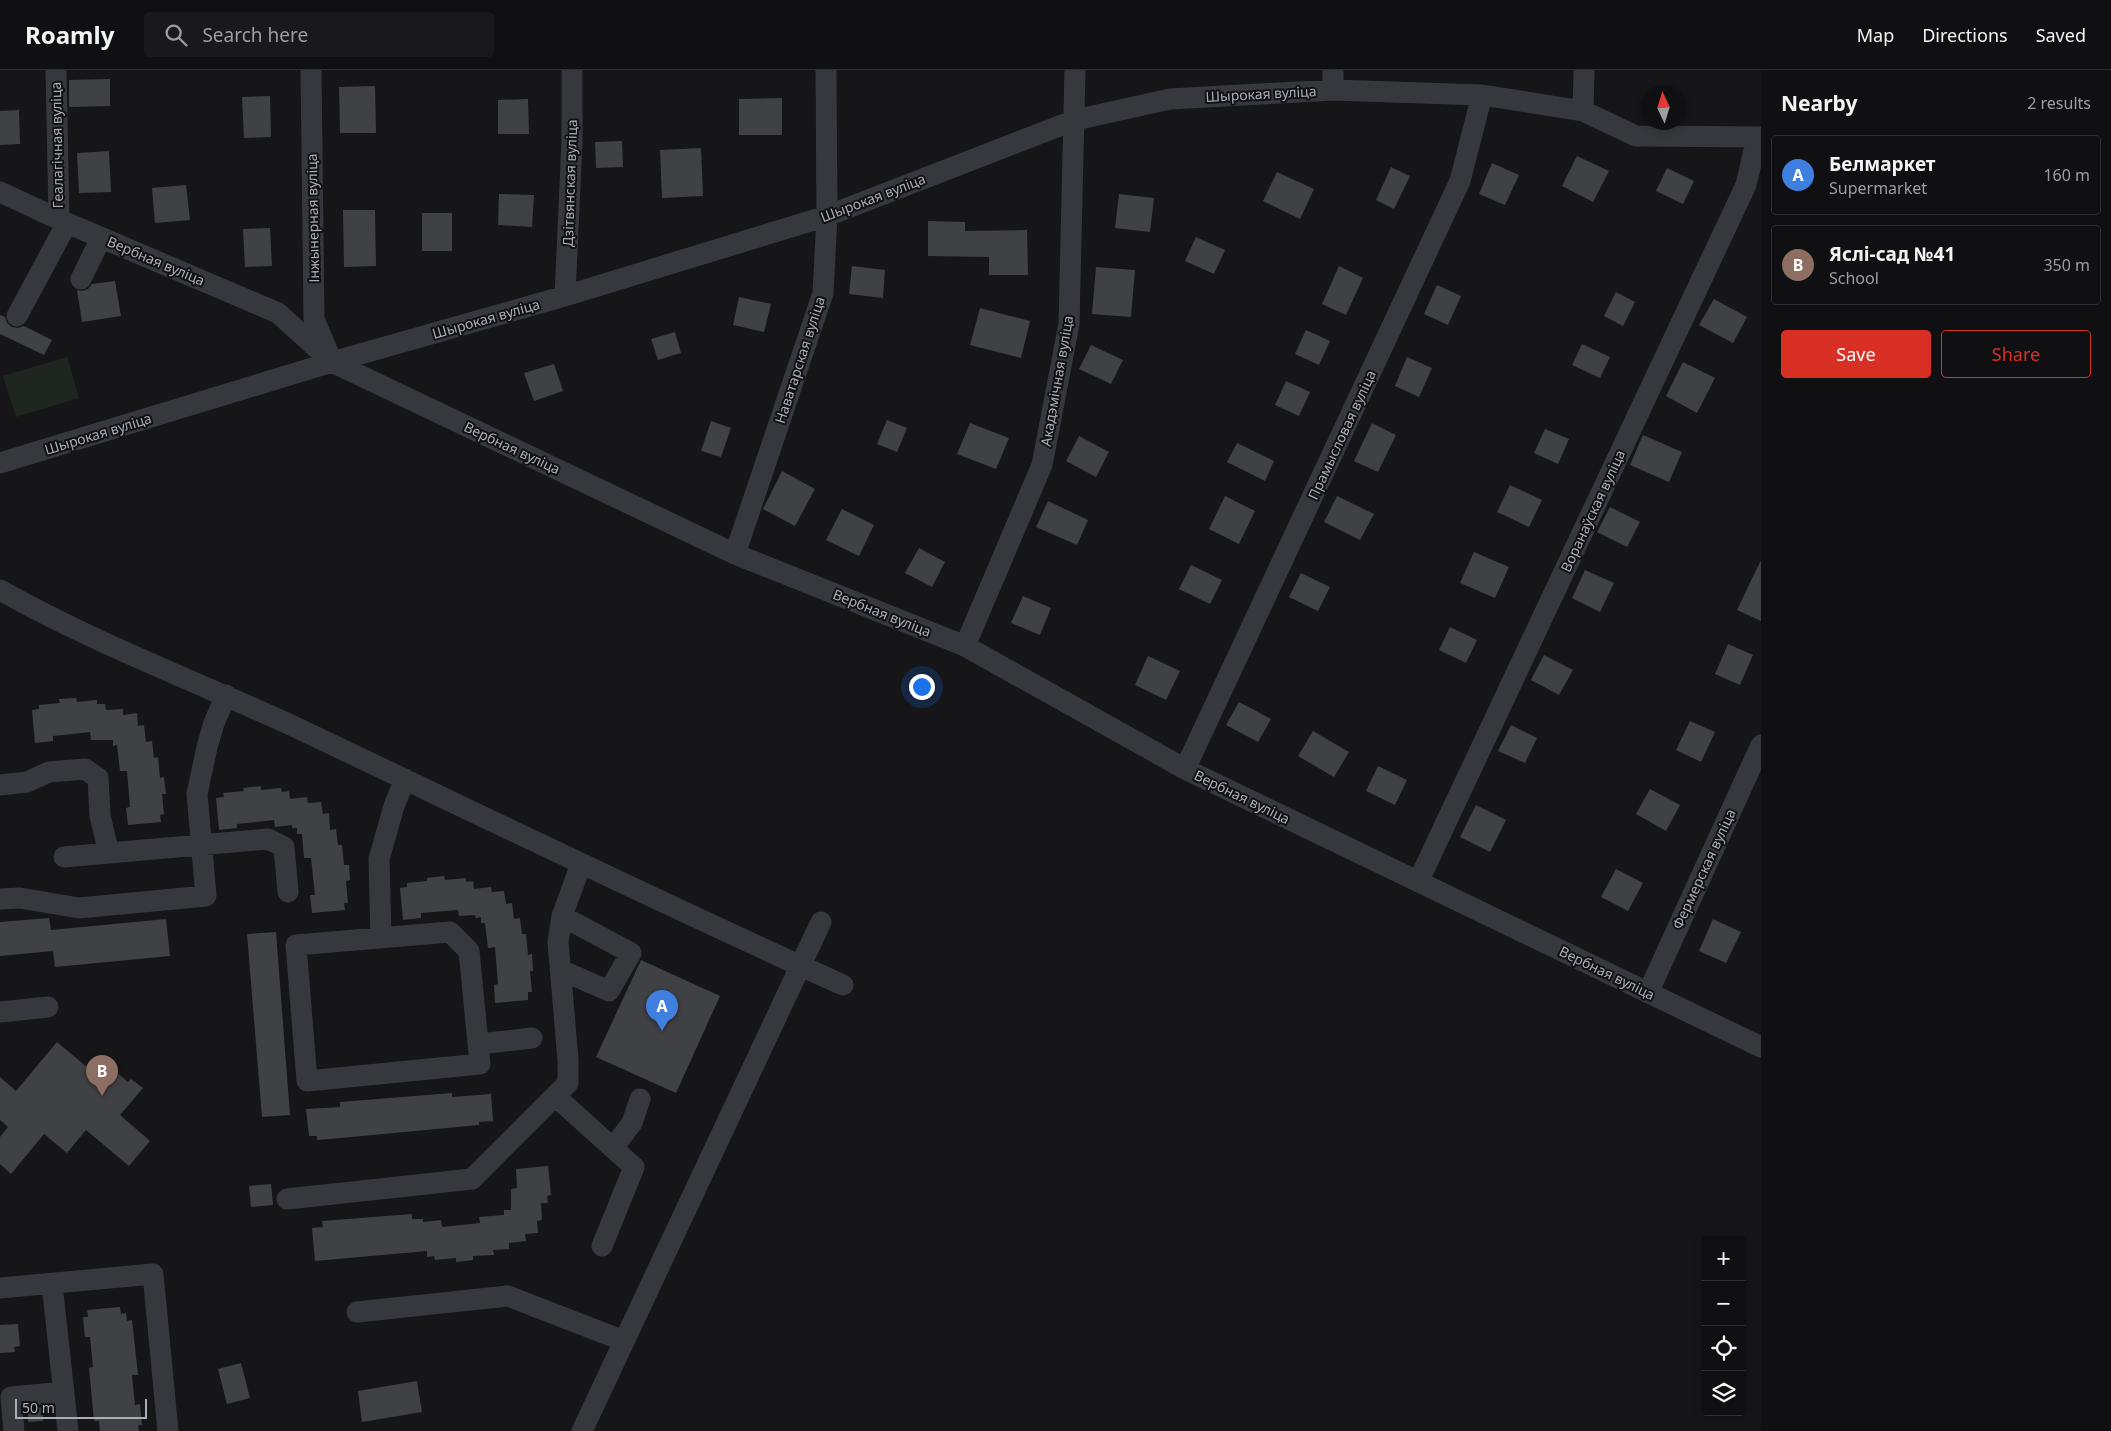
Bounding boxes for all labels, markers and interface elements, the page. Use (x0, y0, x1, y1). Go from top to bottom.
search box (144, 12, 494, 57)
text: Roamly (25, 18, 114, 51)
icon: search (162, 21, 190, 49)
text: Search here (202, 22, 308, 48)
text: Map (1857, 23, 1894, 47)
text: Directions (1922, 23, 2008, 47)
text: Saved (2036, 23, 2086, 47)
street label: Шырокая вуліца (1205, 81, 1317, 106)
street label: Геалагічная вуліца (46, 82, 67, 208)
north arrow (1641, 85, 1686, 130)
text: Nearby (1781, 89, 1857, 117)
text: 2 results (2027, 92, 2091, 114)
street label: Дзітвянская вуліца (558, 119, 581, 247)
text: Белмаркет (1829, 151, 1935, 177)
street label: Інжынерная вуліца (302, 153, 323, 283)
text: A (1792, 164, 1804, 186)
text: 160 m (2043, 164, 2090, 186)
street label: Шырокая вуліца (818, 169, 928, 226)
text: Supermarket (1829, 177, 1927, 199)
street label: Вербная вуліца (105, 231, 208, 290)
text: Яслі-сад №41 (1829, 241, 1955, 267)
text: B (1793, 254, 1803, 276)
text: 350 m (2043, 254, 2090, 276)
text: School (1829, 267, 1879, 289)
street label: Шырокая вуліца (430, 294, 542, 343)
street label: Наватарская вуліца (770, 294, 829, 426)
street label: Акадэмічная вуліца (1036, 314, 1077, 448)
button: Save (1781, 330, 1931, 378)
button: Share (1941, 330, 2091, 378)
street label: Прамысловая вуліца (1303, 367, 1380, 503)
street label: Шырокая вуліца (42, 408, 154, 459)
street label: Вербная вуліца (461, 417, 563, 478)
street label: Воранаўская вуліца (1556, 447, 1629, 575)
street label: Вербная вуліца (830, 584, 934, 641)
your location (909, 674, 935, 700)
street label: Вербная вуліца (1191, 765, 1293, 828)
street label: Фермерская вуліца (1667, 806, 1740, 932)
street label: Вербная вуліца (1556, 941, 1658, 1004)
pin: A (646, 990, 678, 1031)
pin: B (86, 1055, 118, 1096)
map controls (1701, 1236, 1746, 1416)
button: + (1701, 1236, 1746, 1281)
button: − (1701, 1281, 1746, 1326)
button: locate (1701, 1326, 1746, 1371)
button: layers (1701, 1371, 1746, 1416)
scale bar (15, 1396, 148, 1419)
text: 50 m (22, 1398, 55, 1417)

